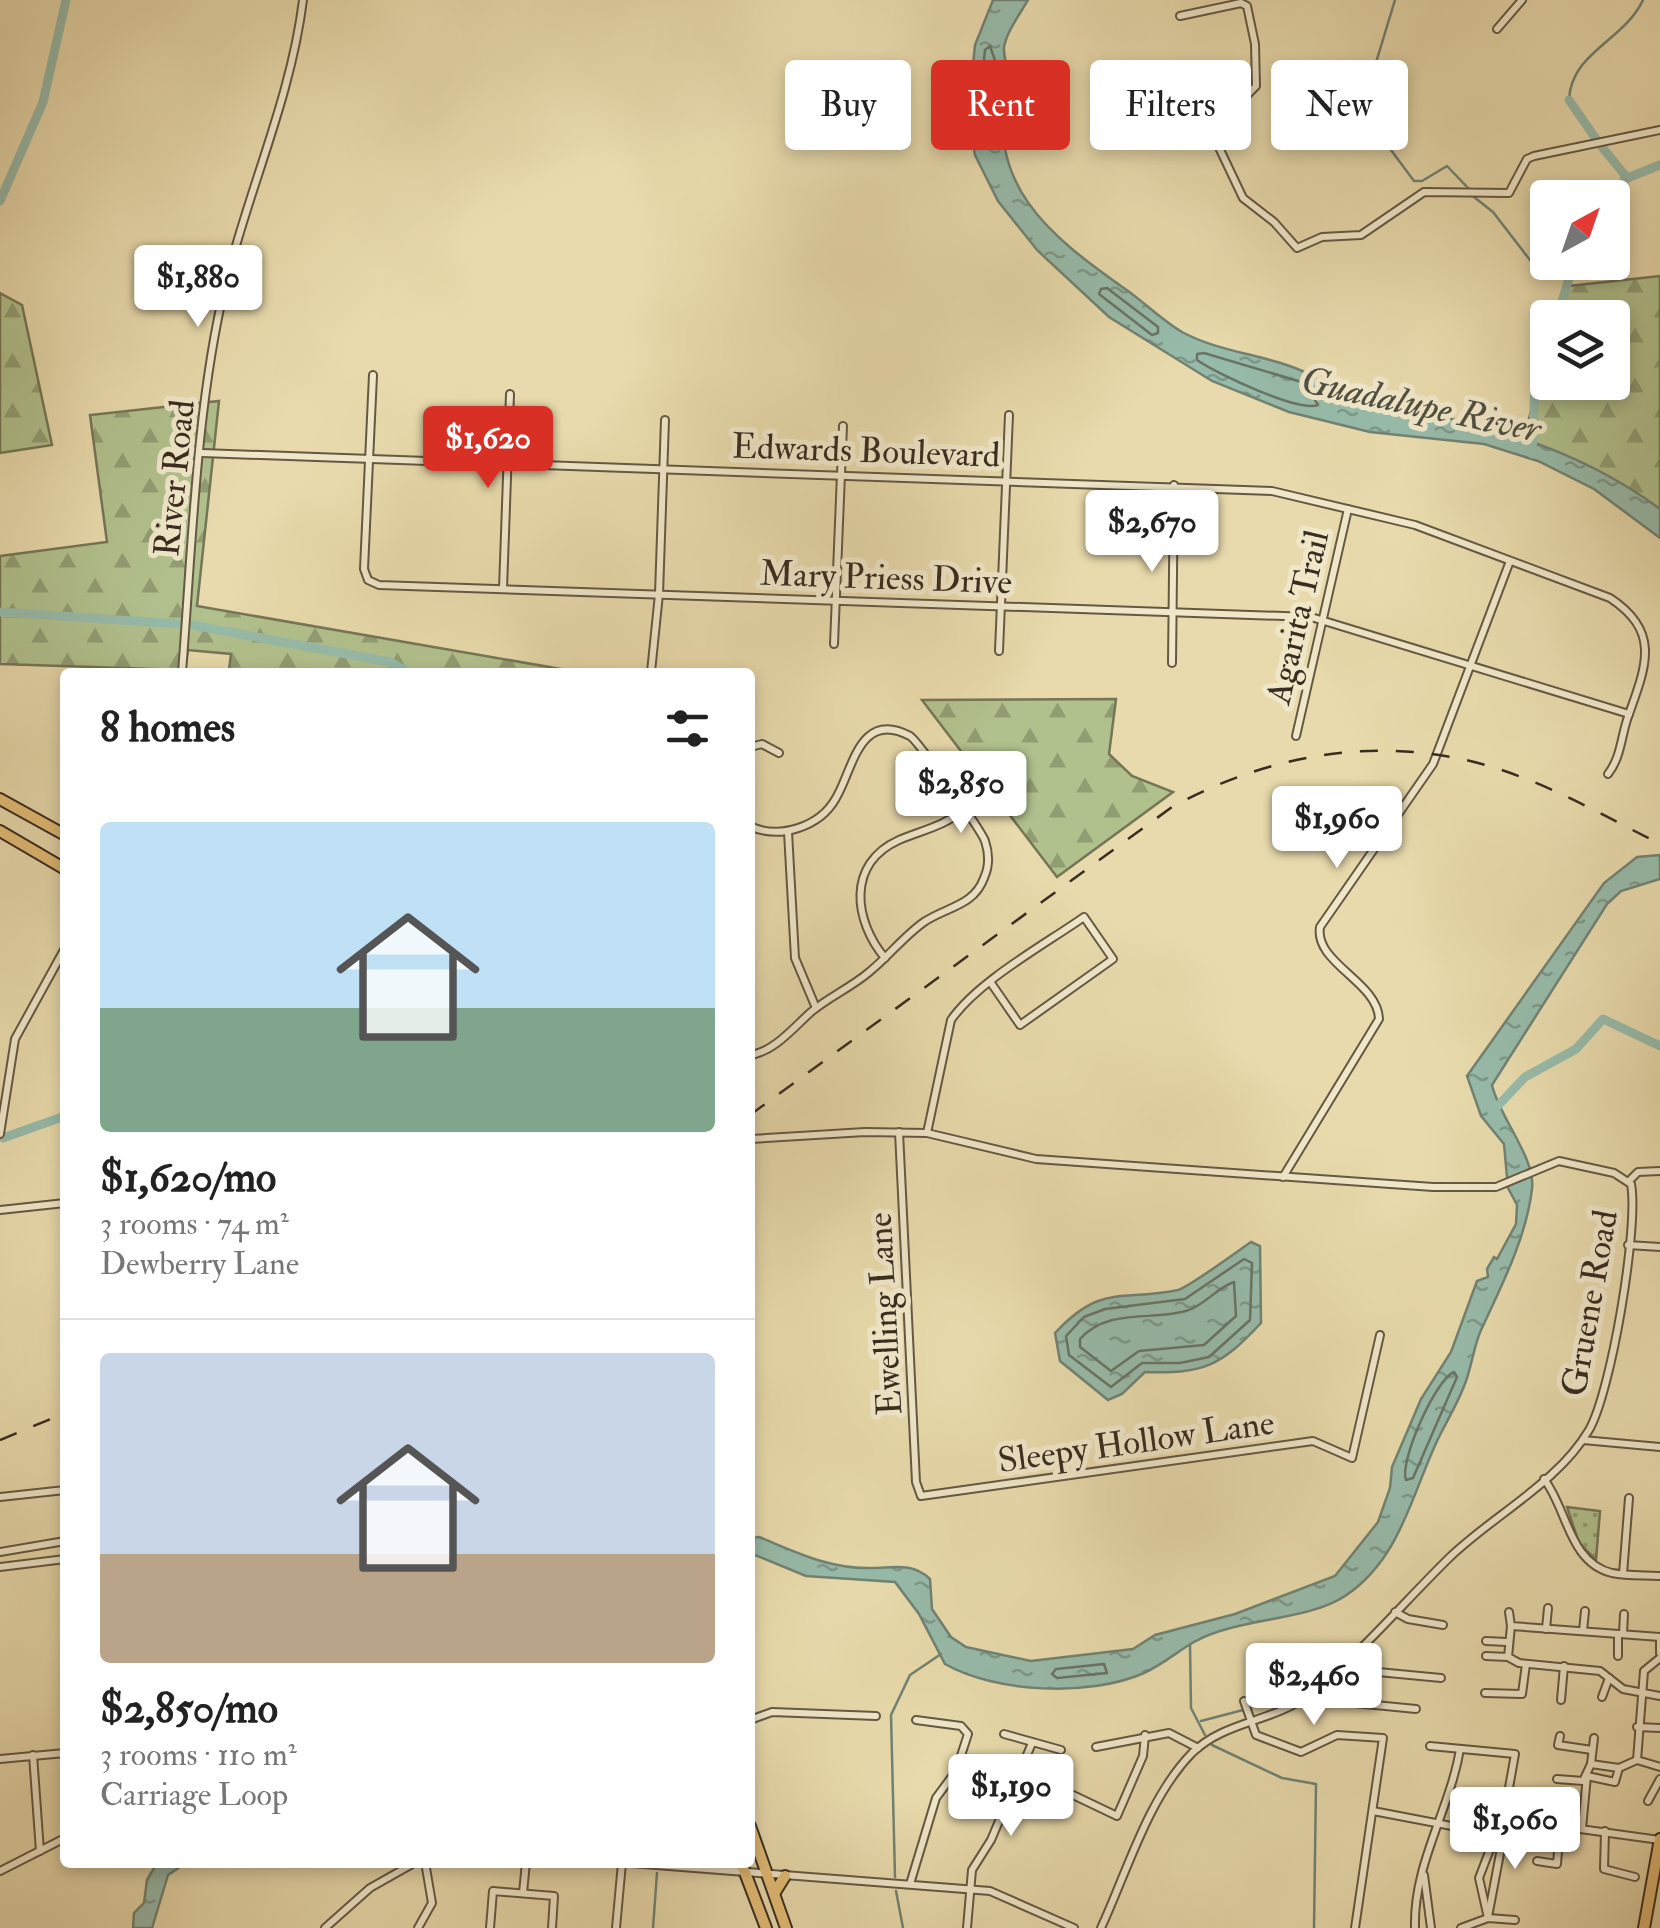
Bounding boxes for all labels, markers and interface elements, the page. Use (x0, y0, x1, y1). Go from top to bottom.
chip: Buy (785, 60, 911, 150)
chip: Rent (931, 60, 1070, 150)
chip: Filters (1090, 60, 1251, 150)
chip: New (1271, 60, 1408, 150)
north arrow (1530, 180, 1630, 280)
map controls (1530, 180, 1630, 400)
pin: $1,880 (117, 245, 279, 330)
text: $1,880 (156, 257, 240, 297)
button: layers (1530, 300, 1630, 400)
water label: Guadalupe River (1297, 356, 1547, 454)
street label: River Road (145, 398, 205, 559)
pin: $1,620 (407, 406, 569, 491)
text: $1,620 (445, 418, 531, 458)
street label: Edwards Boulevard (731, 424, 1001, 478)
pin: $2,670 (1071, 490, 1233, 575)
text: $2,670 (1107, 502, 1197, 542)
street label: Agarita Trail (1256, 526, 1339, 709)
street label: Mary Priess Drive (759, 552, 1013, 604)
icon: filters (660, 701, 715, 756)
text: 8 homes (100, 702, 235, 754)
pin: $2,850 (880, 751, 1042, 836)
text: $2,850 (917, 763, 1005, 803)
pin: $1,960 (1256, 786, 1418, 871)
text: $1,960 (1294, 798, 1380, 838)
icon: home (318, 887, 498, 1067)
text: $1,620/mo (100, 1152, 276, 1204)
text: 3 rooms · 74 m² (100, 1204, 289, 1244)
street label: Gruene Road (1552, 1207, 1628, 1400)
street label: Ewelling Lane (858, 1211, 912, 1417)
text: Dewberry Lane (100, 1244, 299, 1284)
street label: Sleepy Hollow Lane (995, 1401, 1277, 1483)
icon: home (318, 1418, 498, 1598)
pin: $2,460 (1233, 1643, 1395, 1728)
text: $2,460 (1268, 1655, 1360, 1695)
text: $2,850/mo (100, 1683, 278, 1735)
text: 3 rooms · 110 m² (100, 1735, 297, 1775)
pin: $1,190 (930, 1754, 1092, 1839)
text: $1,190 (970, 1766, 1052, 1806)
text: Carriage Loop (100, 1775, 288, 1815)
pin: $1,060 (1434, 1787, 1596, 1872)
text: $1,060 (1472, 1799, 1558, 1839)

